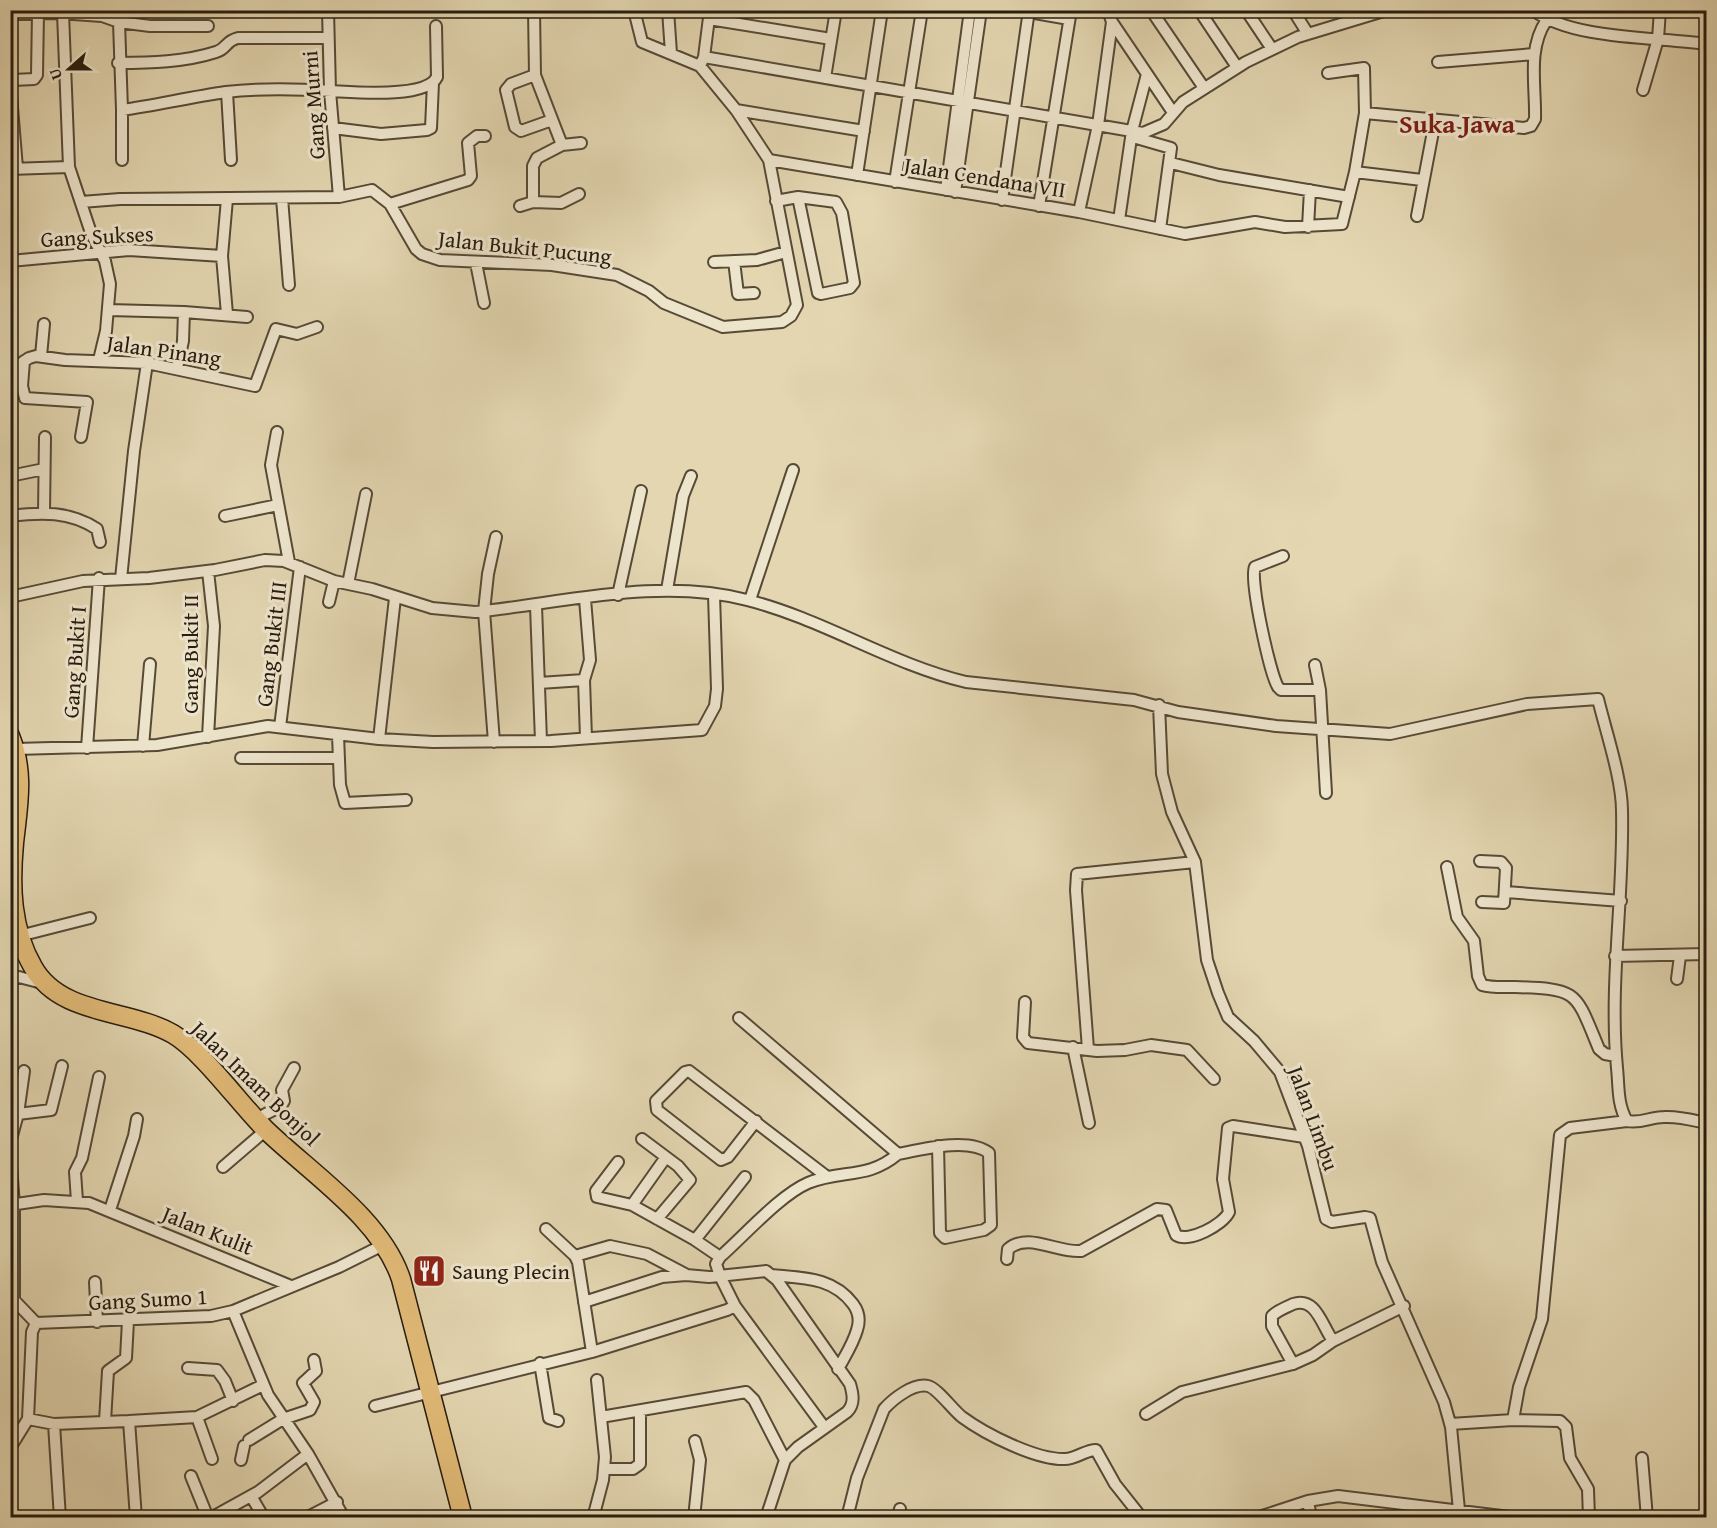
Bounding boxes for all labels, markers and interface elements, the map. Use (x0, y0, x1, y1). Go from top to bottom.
north arrow (39, 39, 99, 99)
street label: Gang Murni (293, 49, 333, 161)
text: U (42, 65, 68, 84)
district label: Suka Jawa (1399, 104, 1516, 143)
street label: Jalan Cendana VII (899, 148, 1068, 206)
street label: Gang Sukses (40, 217, 154, 255)
street label: Jalan Bukit Pucung (434, 222, 613, 272)
street label: Jalan Pinang (102, 326, 223, 374)
street label: Gang Bukit III (247, 579, 295, 709)
street label: Gang Bukit II (174, 594, 206, 714)
street label: Gang Bukit I (54, 605, 94, 719)
street label: Jalan Imam Bonjol (182, 1011, 328, 1153)
street label: Jalan Limbu (1279, 1058, 1348, 1175)
street label: Jalan Kulit (155, 1196, 259, 1263)
restaurant icon: Saung Plecin (411, 1253, 447, 1289)
place label: Saung Plecin (452, 1255, 570, 1287)
street label: Gang Sumo 1 (88, 1280, 208, 1318)

